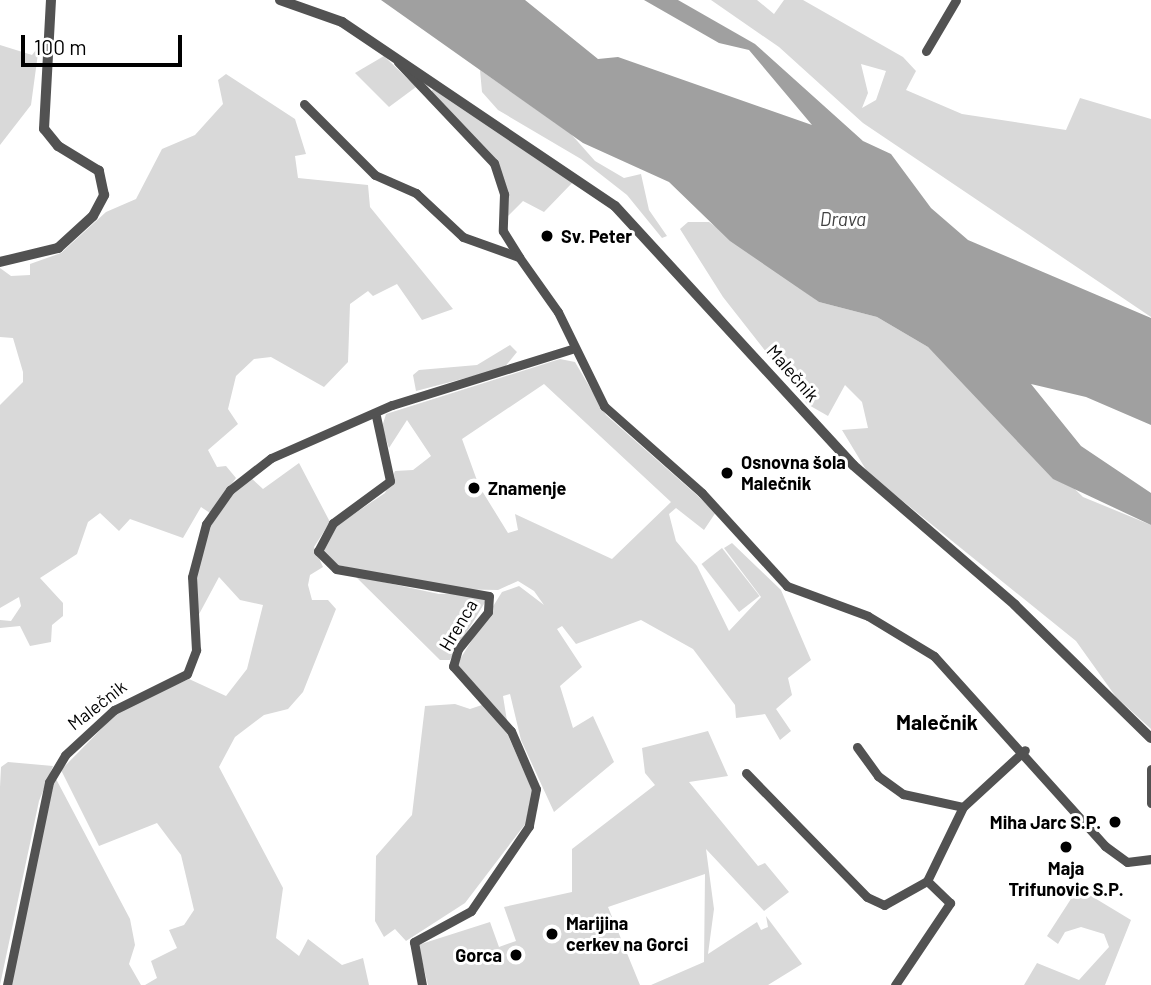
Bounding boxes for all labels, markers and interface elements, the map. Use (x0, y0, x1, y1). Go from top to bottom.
scale bar (24, 21, 186, 65)
text: 100 m (34, 34, 87, 59)
water label: Drava (820, 208, 866, 230)
place label: Sv. Peter (561, 225, 632, 247)
marker: Sv. Peter (539, 228, 555, 244)
street label: Malečnik (762, 340, 824, 406)
place label: Osnovna šola Malečnik (741, 452, 846, 494)
marker: Osnovna šola Malečnik (719, 465, 735, 481)
place label: Znamenje (488, 477, 566, 499)
marker: Znamenje (466, 480, 482, 496)
street label: Hrenca (434, 595, 482, 655)
street label: Malečnik (63, 675, 131, 735)
district label: Malečnik (896, 709, 978, 735)
place label: Miha Jarc S.P. (990, 811, 1101, 833)
marker: Miha Jarc S.P. (1107, 814, 1123, 830)
marker: Maja Trifunovic S.P. (1058, 839, 1074, 855)
place label: Maja Trifunovic S.P. (1008, 858, 1124, 900)
place label: Marijina cerkev na Gorci (566, 913, 688, 956)
marker: Marijina cerkev na Gorci (544, 926, 560, 942)
place label: Gorca (455, 944, 502, 966)
marker: Gorca (508, 947, 524, 963)

